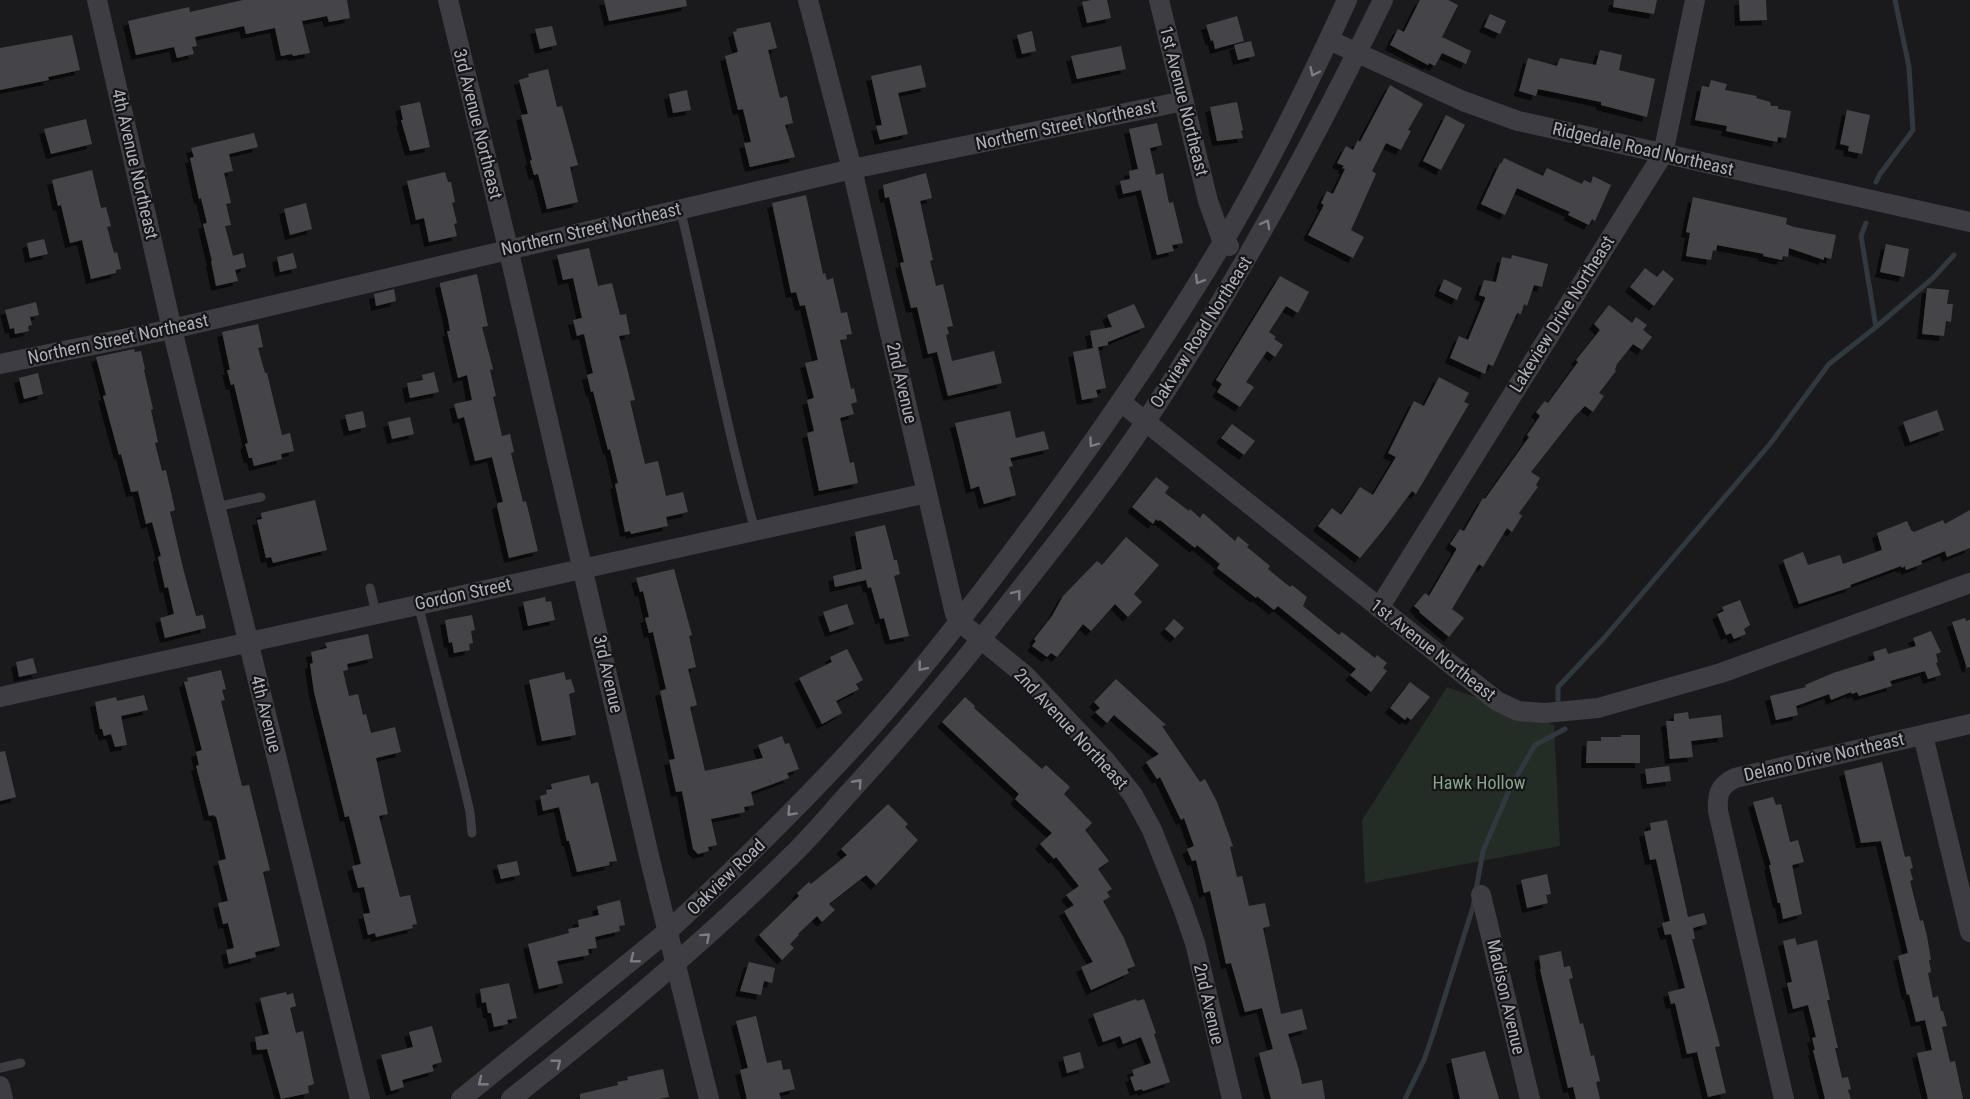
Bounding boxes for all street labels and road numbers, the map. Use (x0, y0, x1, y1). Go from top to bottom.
street label: 1st Avenue Northeast (1156, 24, 1213, 178)
street label: 3rd Avenue Northeast (450, 47, 507, 201)
street label: 4th Avenue Northeast (108, 87, 163, 241)
street label: Northern Street Northeast (974, 95, 1158, 154)
street label: Ridgedale Road Northeast (1551, 117, 1736, 180)
street label: Northern Street Northeast (499, 198, 683, 259)
street label: Lakeview Drive Northeast (1505, 232, 1618, 396)
street label: Oakview Road Northeast (1145, 252, 1256, 411)
street label: Northern Street Northeast (26, 309, 210, 368)
street label: 2nd Avenue (883, 340, 922, 425)
street label: Gordon Street (413, 573, 513, 614)
street label: 1st Avenue Northeast (1366, 594, 1500, 705)
street label: 3rd Avenue (589, 633, 628, 715)
street label: 2nd Avenue Northeast (1010, 664, 1133, 793)
street label: 4th Avenue (247, 673, 286, 755)
street label: Delano Drive Northeast (1742, 728, 1906, 785)
street label: Oakview Road (682, 834, 769, 919)
street label: Madison Avenue (1483, 937, 1530, 1056)
street label: 2nd Avenue (1190, 961, 1229, 1046)

